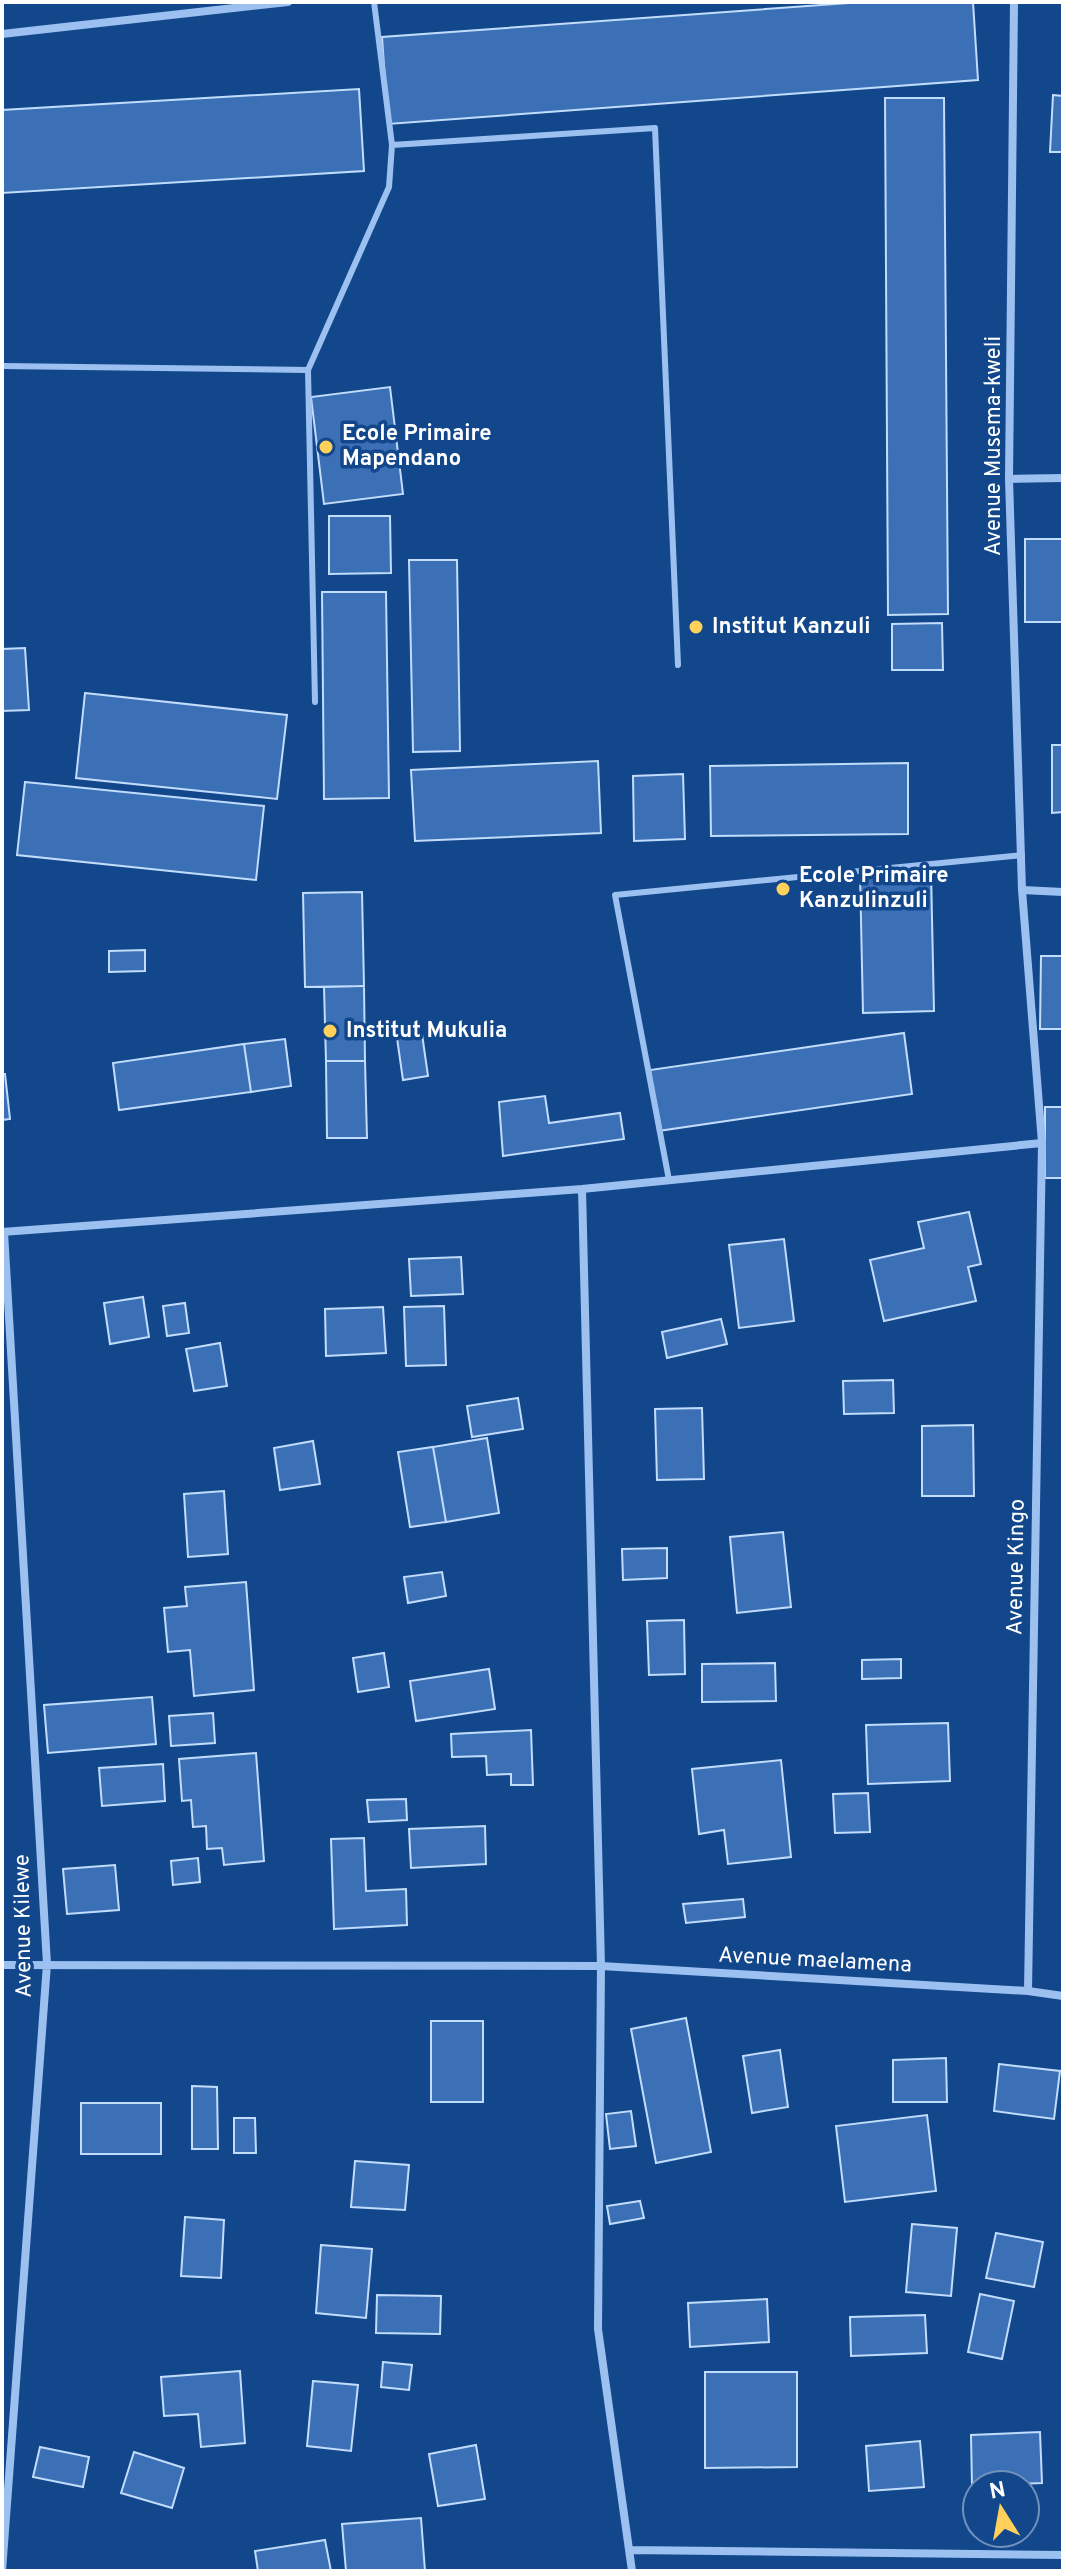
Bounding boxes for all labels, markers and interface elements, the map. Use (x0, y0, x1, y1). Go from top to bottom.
street label: Avenue Musema-kweli (981, 336, 1008, 556)
place label: Ecole Primaire Mapendano (342, 421, 491, 473)
marker: Ecole Primaire Mapendano (317, 438, 335, 456)
place label: Institut Kanzuli (712, 614, 871, 641)
marker: Institut Kanzuli (687, 618, 705, 636)
place label: Ecole Primaire Kanzulinzuli (799, 863, 948, 915)
marker: Ecole Primaire Kanzulinzuli (774, 880, 792, 898)
place label: Institut Mukulia (346, 1018, 507, 1045)
marker: Institut Mukulia (321, 1022, 339, 1040)
street label: Avenue Kingo (1002, 1499, 1032, 1635)
street label: Avenue Kilewe (9, 1854, 39, 1998)
street label: Avenue maelamena (717, 1942, 913, 1980)
north arrow (961, 2469, 1041, 2549)
text: N (987, 2477, 1008, 2507)

